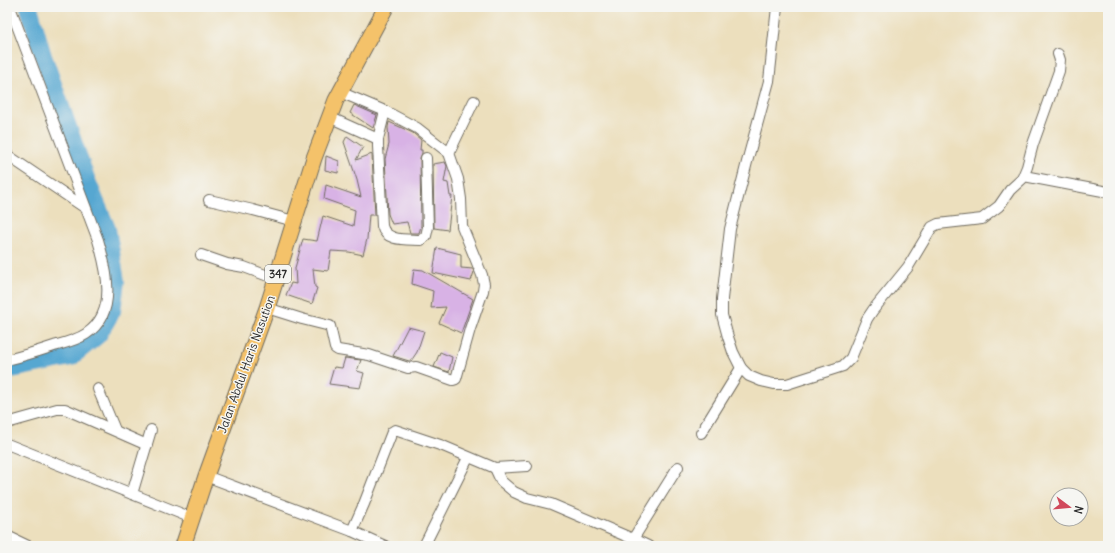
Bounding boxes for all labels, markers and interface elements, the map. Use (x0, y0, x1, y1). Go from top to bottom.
road number: 347 (265, 265, 291, 283)
street label: Jalan Abdul Haris Nasution (214, 293, 278, 435)
north arrow (1049, 487, 1089, 527)
text: N (1071, 504, 1086, 515)

